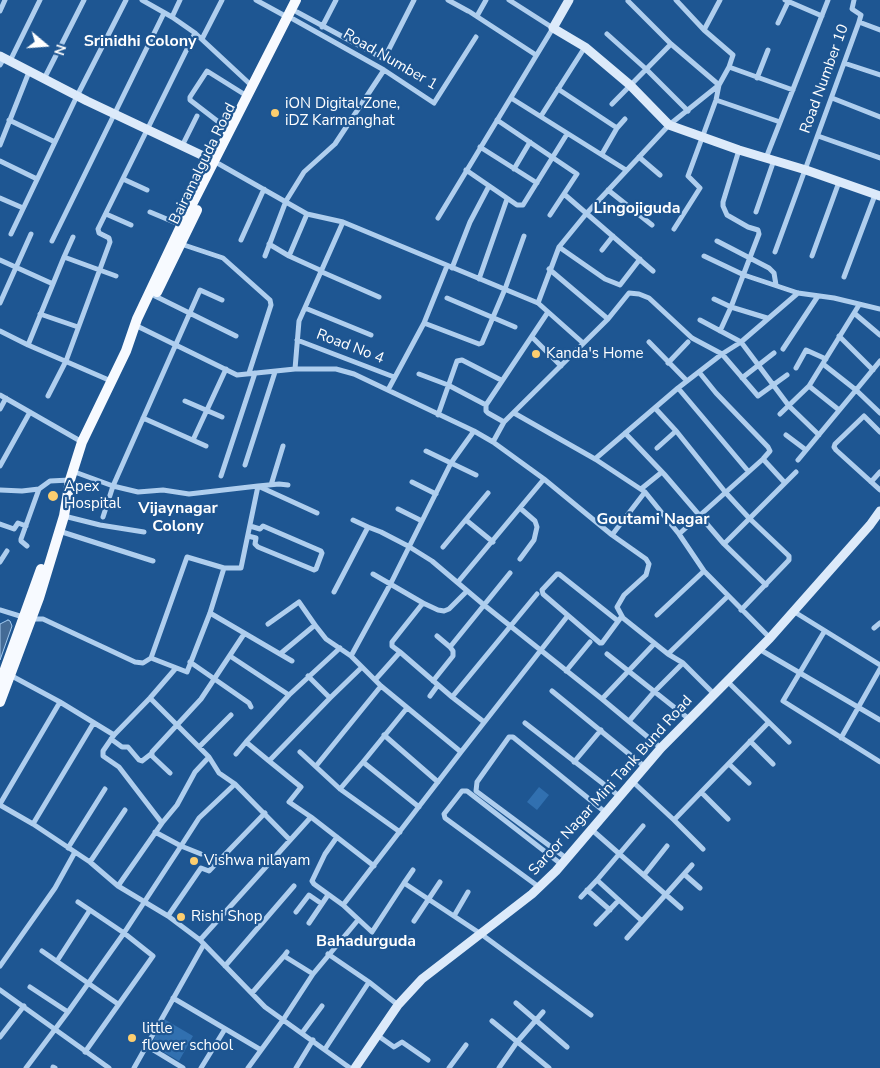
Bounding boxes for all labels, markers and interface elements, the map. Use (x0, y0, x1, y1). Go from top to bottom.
north arrow (20, 20, 70, 70)
street label: Road Number 10 (797, 22, 853, 136)
street label: Road Number 1 (340, 26, 440, 94)
district label: Srinidhi Colony (84, 32, 196, 52)
text: N (49, 42, 70, 58)
place label: iON Digital Zone, iDZ Karmanghat (285, 95, 400, 130)
street label: Bairamalguda Road (166, 100, 240, 228)
marker: iON Digital Zone, iDZ Karmanghat (269, 107, 281, 119)
district label: Lingojiguda (594, 199, 680, 219)
street label: Road No 4 (314, 326, 386, 368)
place label: Kanda's Home (546, 345, 643, 363)
marker: Kanda's Home (530, 348, 542, 360)
place label: Apex Hospital (64, 478, 121, 513)
marker: Apex Hospital (46, 489, 60, 503)
district label: Vijaynagar Colony (138, 499, 218, 537)
district label: Goutami Nagar (597, 510, 709, 530)
street label: Saroor Nagar Mini Tank Bund Road (525, 692, 697, 880)
place label: Vishwa nilayam (204, 852, 310, 870)
marker: Vishwa nilayam (188, 855, 200, 867)
place label: Rishi Shop (191, 908, 262, 926)
marker: Rishi Shop (175, 911, 187, 923)
district label: Bahadurguda (316, 932, 416, 952)
place label: little flower school (142, 1020, 233, 1055)
marker: little flower school (126, 1032, 138, 1044)

